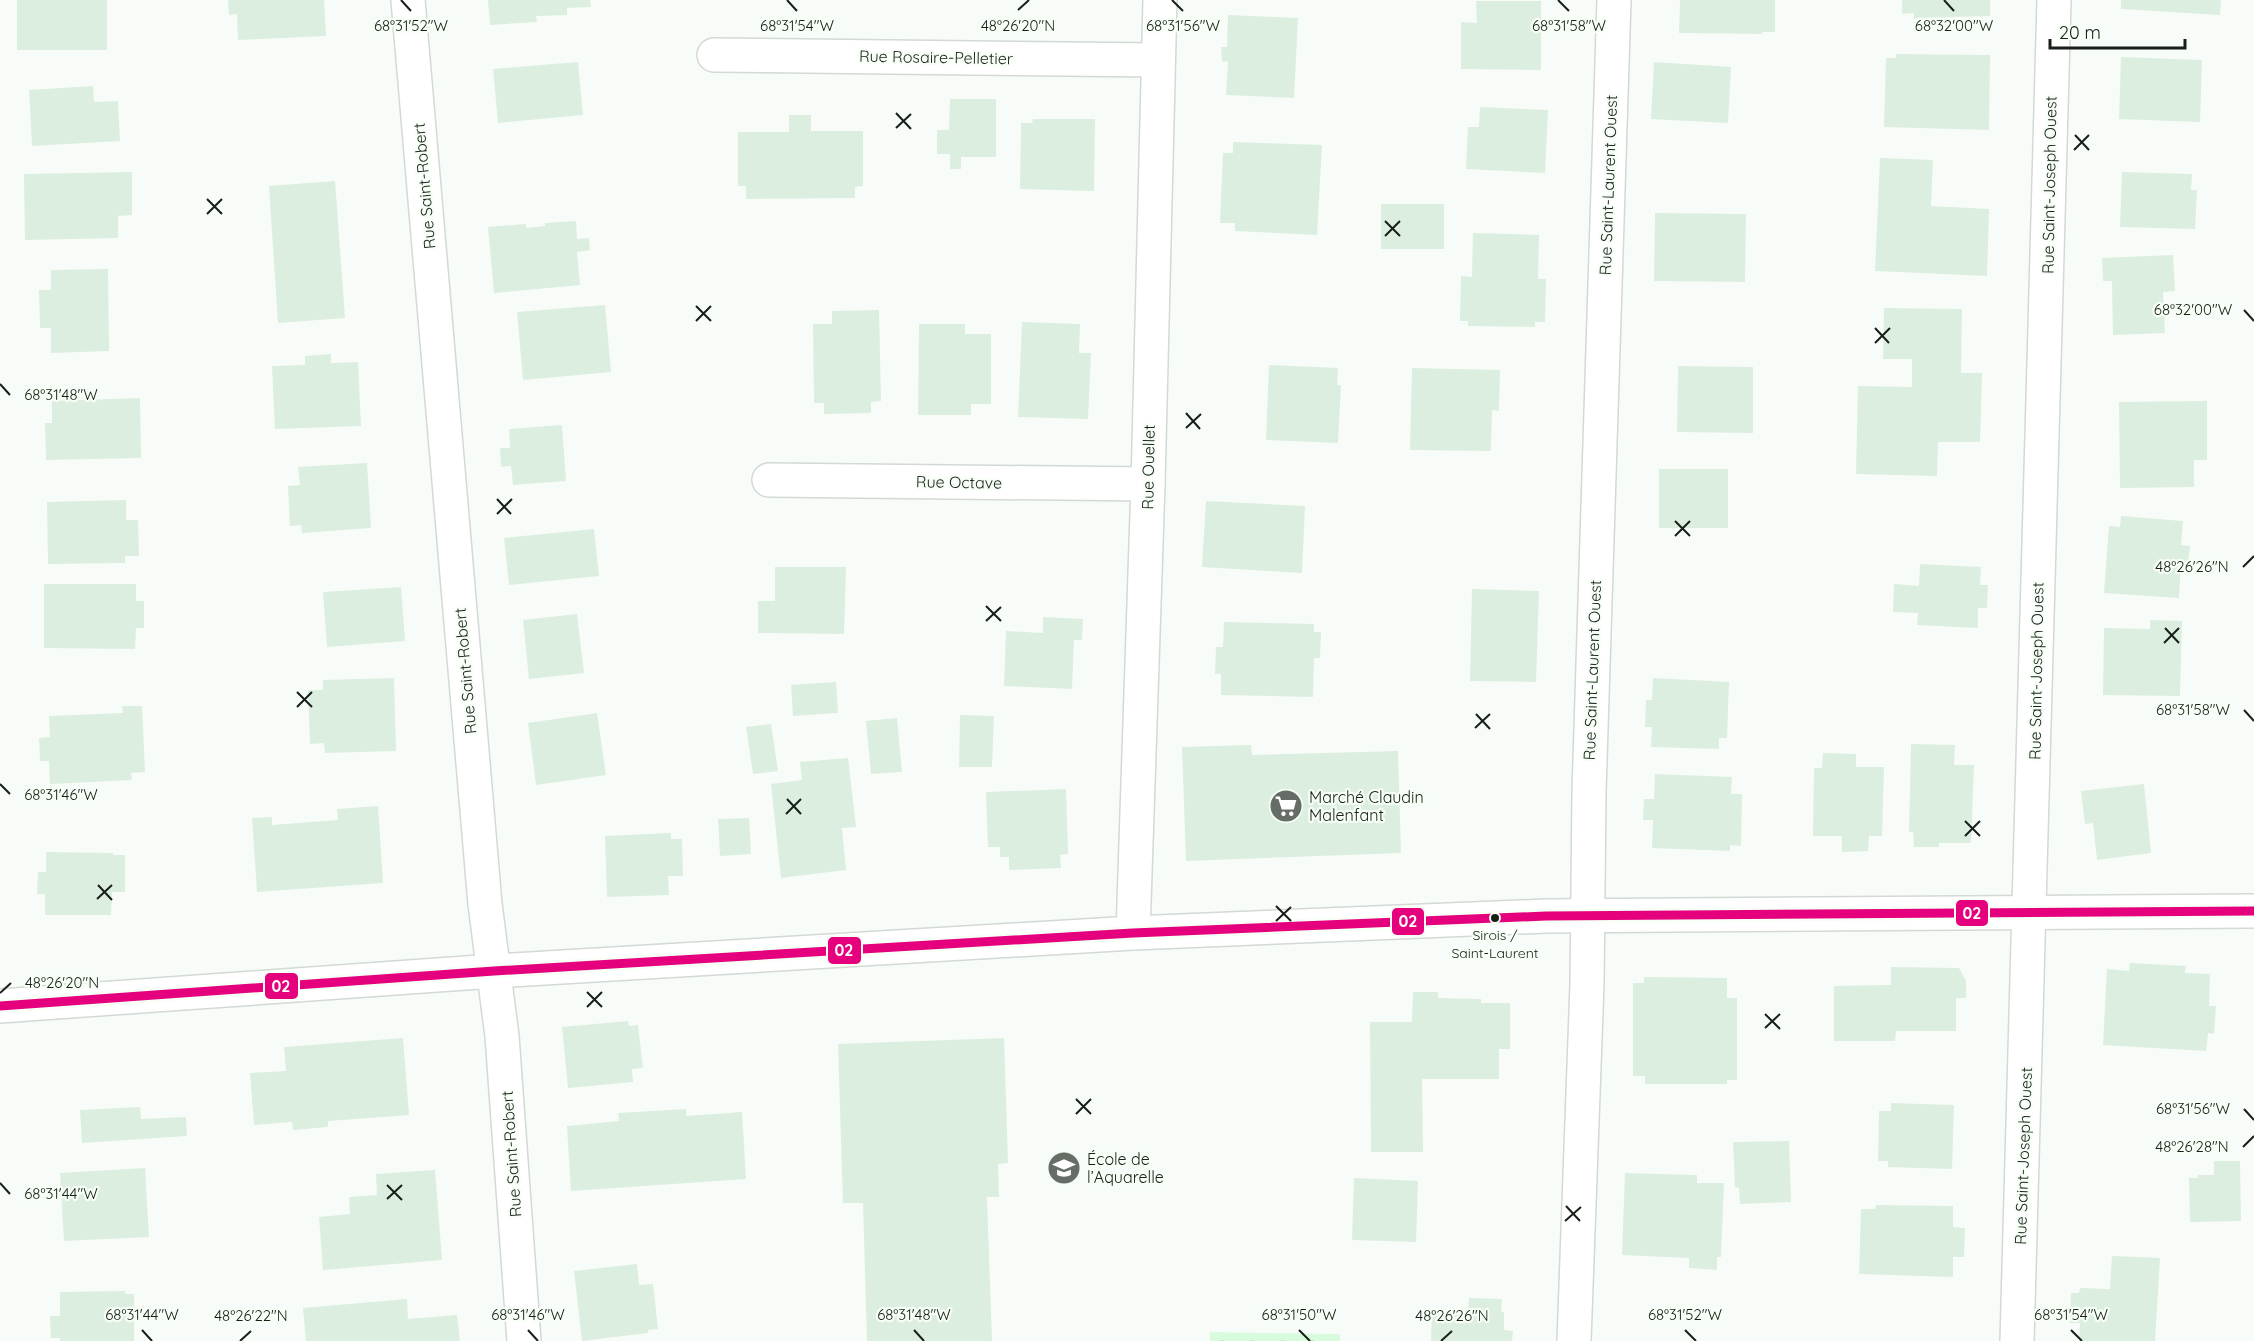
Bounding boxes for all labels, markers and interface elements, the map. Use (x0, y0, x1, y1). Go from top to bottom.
scale bar (2050, 12, 2185, 50)
text: 68°31'52"W (374, 16, 449, 35)
text: 68°31'54"W (760, 16, 834, 35)
text: 48°26'20"N (981, 16, 1055, 35)
text: 68°31'56"W (1146, 16, 1220, 35)
text: 68°31'58"W (1532, 16, 1606, 35)
text: 68°32'00"W (1915, 16, 1994, 35)
text: 20 m (2059, 21, 2101, 44)
street label: Rue Rosaire-Pelletier (859, 46, 1013, 68)
street label: Rue Saint-Laurent Ouest (1595, 94, 1621, 276)
street label: Rue Saint-Joseph Ouest (2037, 96, 2061, 274)
street label: Rue Saint-Robert (409, 122, 439, 250)
text: 68°32'00"W (2154, 300, 2233, 319)
text: 68°31'48"W (24, 385, 98, 404)
street label: Rue Ouellet (1137, 424, 1159, 510)
street label: Rue Octave (916, 471, 1002, 493)
text: 48°26'26"N (2155, 557, 2229, 576)
street label: Rue Saint-Laurent Ouest (1579, 579, 1605, 761)
street label: Rue Saint-Joseph Ouest (2024, 582, 2048, 760)
street label: Rue Saint-Robert (450, 607, 480, 735)
text: 68°31'58"W (2156, 700, 2230, 719)
text: 68°31'46"W (24, 785, 98, 804)
place label: Marché Claudin Malenfant (1309, 787, 1424, 825)
supermarket icon: Marché Claudin Malenfant (1268, 788, 1304, 824)
line badge: 02 (1955, 899, 1989, 927)
text: 02 (1963, 903, 1981, 923)
line badge: 02 (1391, 907, 1425, 936)
text: 02 (1399, 911, 1417, 931)
marker: Sirois / Saint-Laurent (1489, 912, 1501, 924)
place label: Sirois / Saint-Laurent (1451, 926, 1539, 962)
line badge: 02 (827, 936, 862, 965)
text: 02 (835, 940, 853, 960)
line badge: 02 (264, 972, 299, 1000)
text: 48°26'20"N (25, 973, 99, 992)
text: 02 (272, 976, 290, 996)
street label: Rue Saint-Joseph Ouest (2010, 1067, 2036, 1245)
street label: Rue Saint-Robert (497, 1090, 525, 1218)
text: 68°31'56"W (2156, 1099, 2230, 1118)
text: 48°26'28"N (2155, 1137, 2229, 1156)
place label: École de l’Aquarelle (1087, 1149, 1164, 1187)
school or university icon: École de l’Aquarelle (1046, 1150, 1082, 1186)
text: 68°31'44"W (24, 1184, 98, 1203)
text: 68°31'44"W (105, 1305, 179, 1324)
text: 68°31'46"W (491, 1305, 565, 1324)
text: 68°31'48"W (877, 1305, 951, 1324)
text: 68°31'50"W (1262, 1305, 1337, 1324)
text: 68°31'52"W (1648, 1305, 1723, 1324)
text: 68°31'54"W (2034, 1305, 2108, 1324)
text: 48°26'22"N (214, 1306, 288, 1325)
text: 48°26'26"N (1415, 1306, 1489, 1325)

